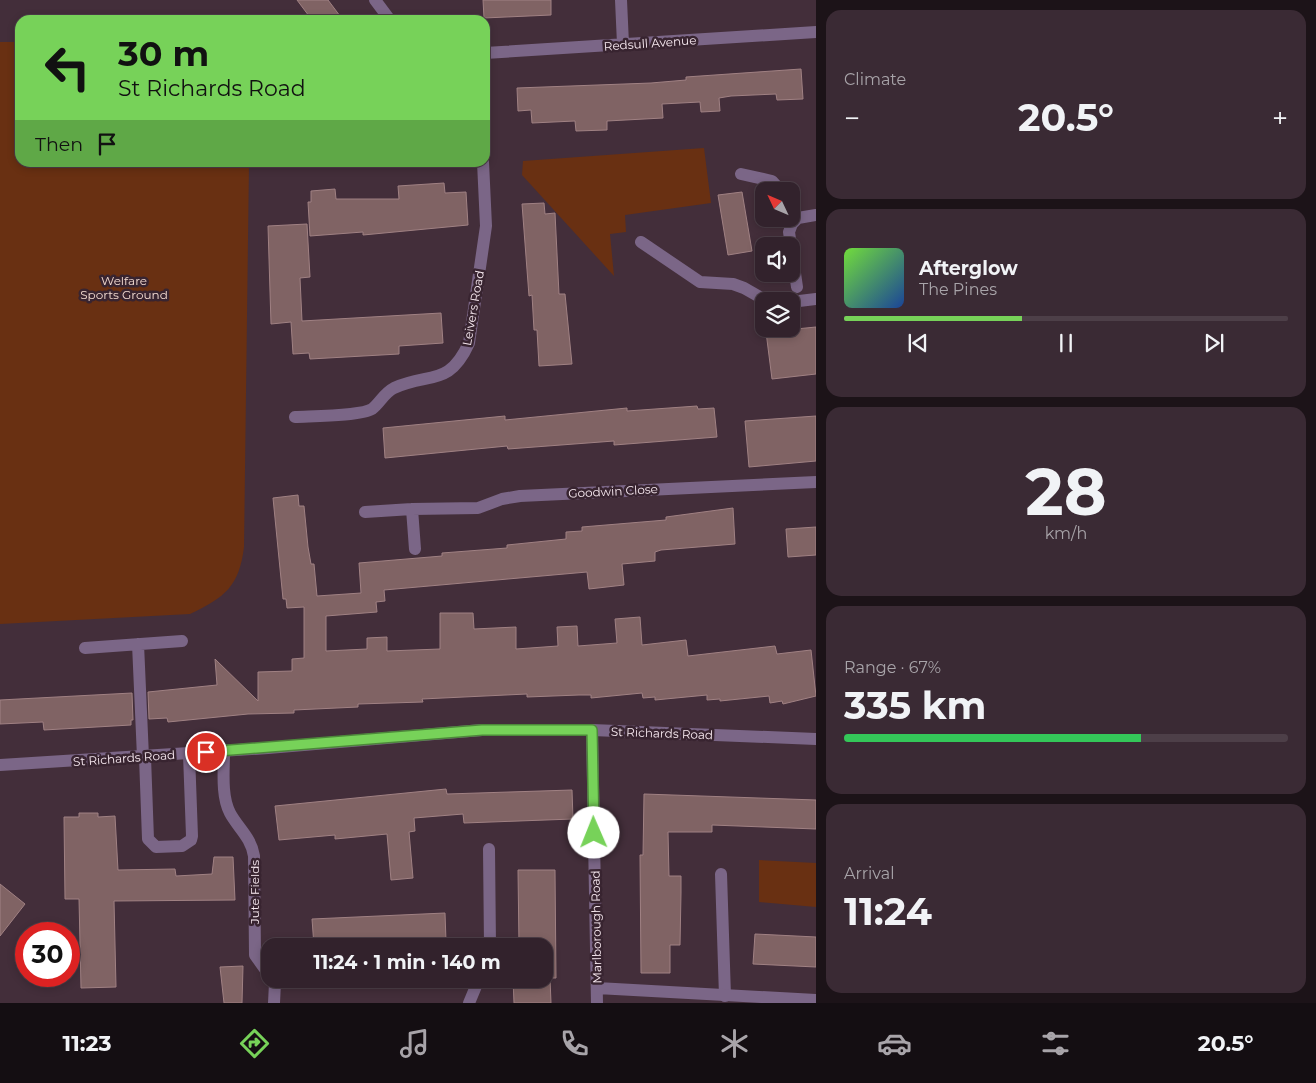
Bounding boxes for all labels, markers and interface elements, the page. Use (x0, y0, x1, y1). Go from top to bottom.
text: 30 m (118, 32, 209, 75)
street label: Redsull Avenue (603, 32, 697, 54)
icon: left (35, 35, 100, 100)
text: Climate (844, 70, 906, 89)
text: St Richards Road (118, 75, 306, 102)
text: 20.5° (1018, 94, 1114, 141)
text: − (844, 101, 860, 135)
text: + (1272, 101, 1288, 135)
icon: arrive (93, 130, 121, 158)
text: Then (35, 133, 83, 156)
north arrow (755, 182, 800, 228)
map controls (755, 182, 800, 337)
button: sound (755, 237, 800, 282)
text: Afterglow (919, 257, 1018, 280)
street label: Leivers Road (459, 269, 487, 347)
park label: Welfare Sports Ground (80, 273, 168, 302)
text: The Pines (919, 280, 997, 299)
button: layers (755, 292, 800, 337)
icon: previous (904, 329, 932, 357)
icon: pause (1052, 329, 1080, 357)
icon: next (1200, 329, 1228, 357)
text: 28 (1025, 452, 1107, 531)
street label: Goodwin Close (568, 481, 658, 501)
text: km/h (1045, 524, 1087, 543)
text: Range · 67% (844, 658, 941, 677)
text: 335 km (844, 682, 986, 729)
street label: St Richards Road (611, 724, 713, 742)
pin (185, 731, 227, 773)
icon: arrive (192, 738, 220, 766)
street label: St Richards Road (72, 747, 176, 769)
position arrow (567, 806, 619, 858)
street label: Jute Fields (247, 860, 262, 925)
text: Arrival (844, 864, 894, 883)
street label: Marlborough Road (588, 870, 604, 984)
text: 11:24 (844, 888, 932, 935)
speed limit sign: 30 (15, 922, 80, 987)
text: 11:24 · 1 min · 140 m (313, 951, 501, 974)
icon: directions (237, 1026, 272, 1061)
icon: music (397, 1026, 432, 1061)
icon: phone (557, 1026, 592, 1061)
icon: climate (717, 1026, 752, 1061)
icon: car (877, 1026, 912, 1061)
icon: filters (1038, 1026, 1073, 1061)
text: 11:23 (63, 1030, 112, 1057)
text: 20.5° (1198, 1030, 1253, 1057)

